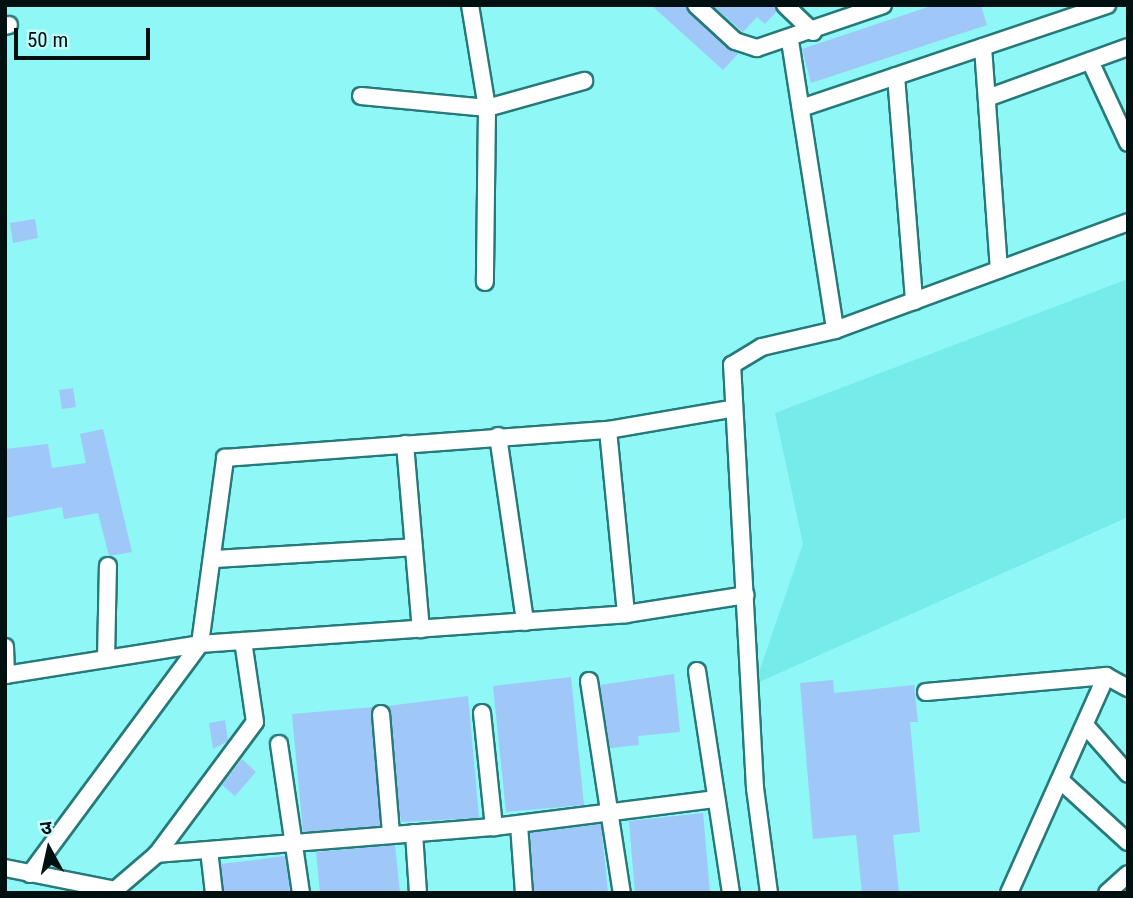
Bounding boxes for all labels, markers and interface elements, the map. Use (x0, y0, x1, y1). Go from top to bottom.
scale bar (18, 14, 154, 58)
text: 50 m (27, 28, 68, 52)
north arrow (14, 814, 84, 884)
text: उ (39, 816, 53, 840)

